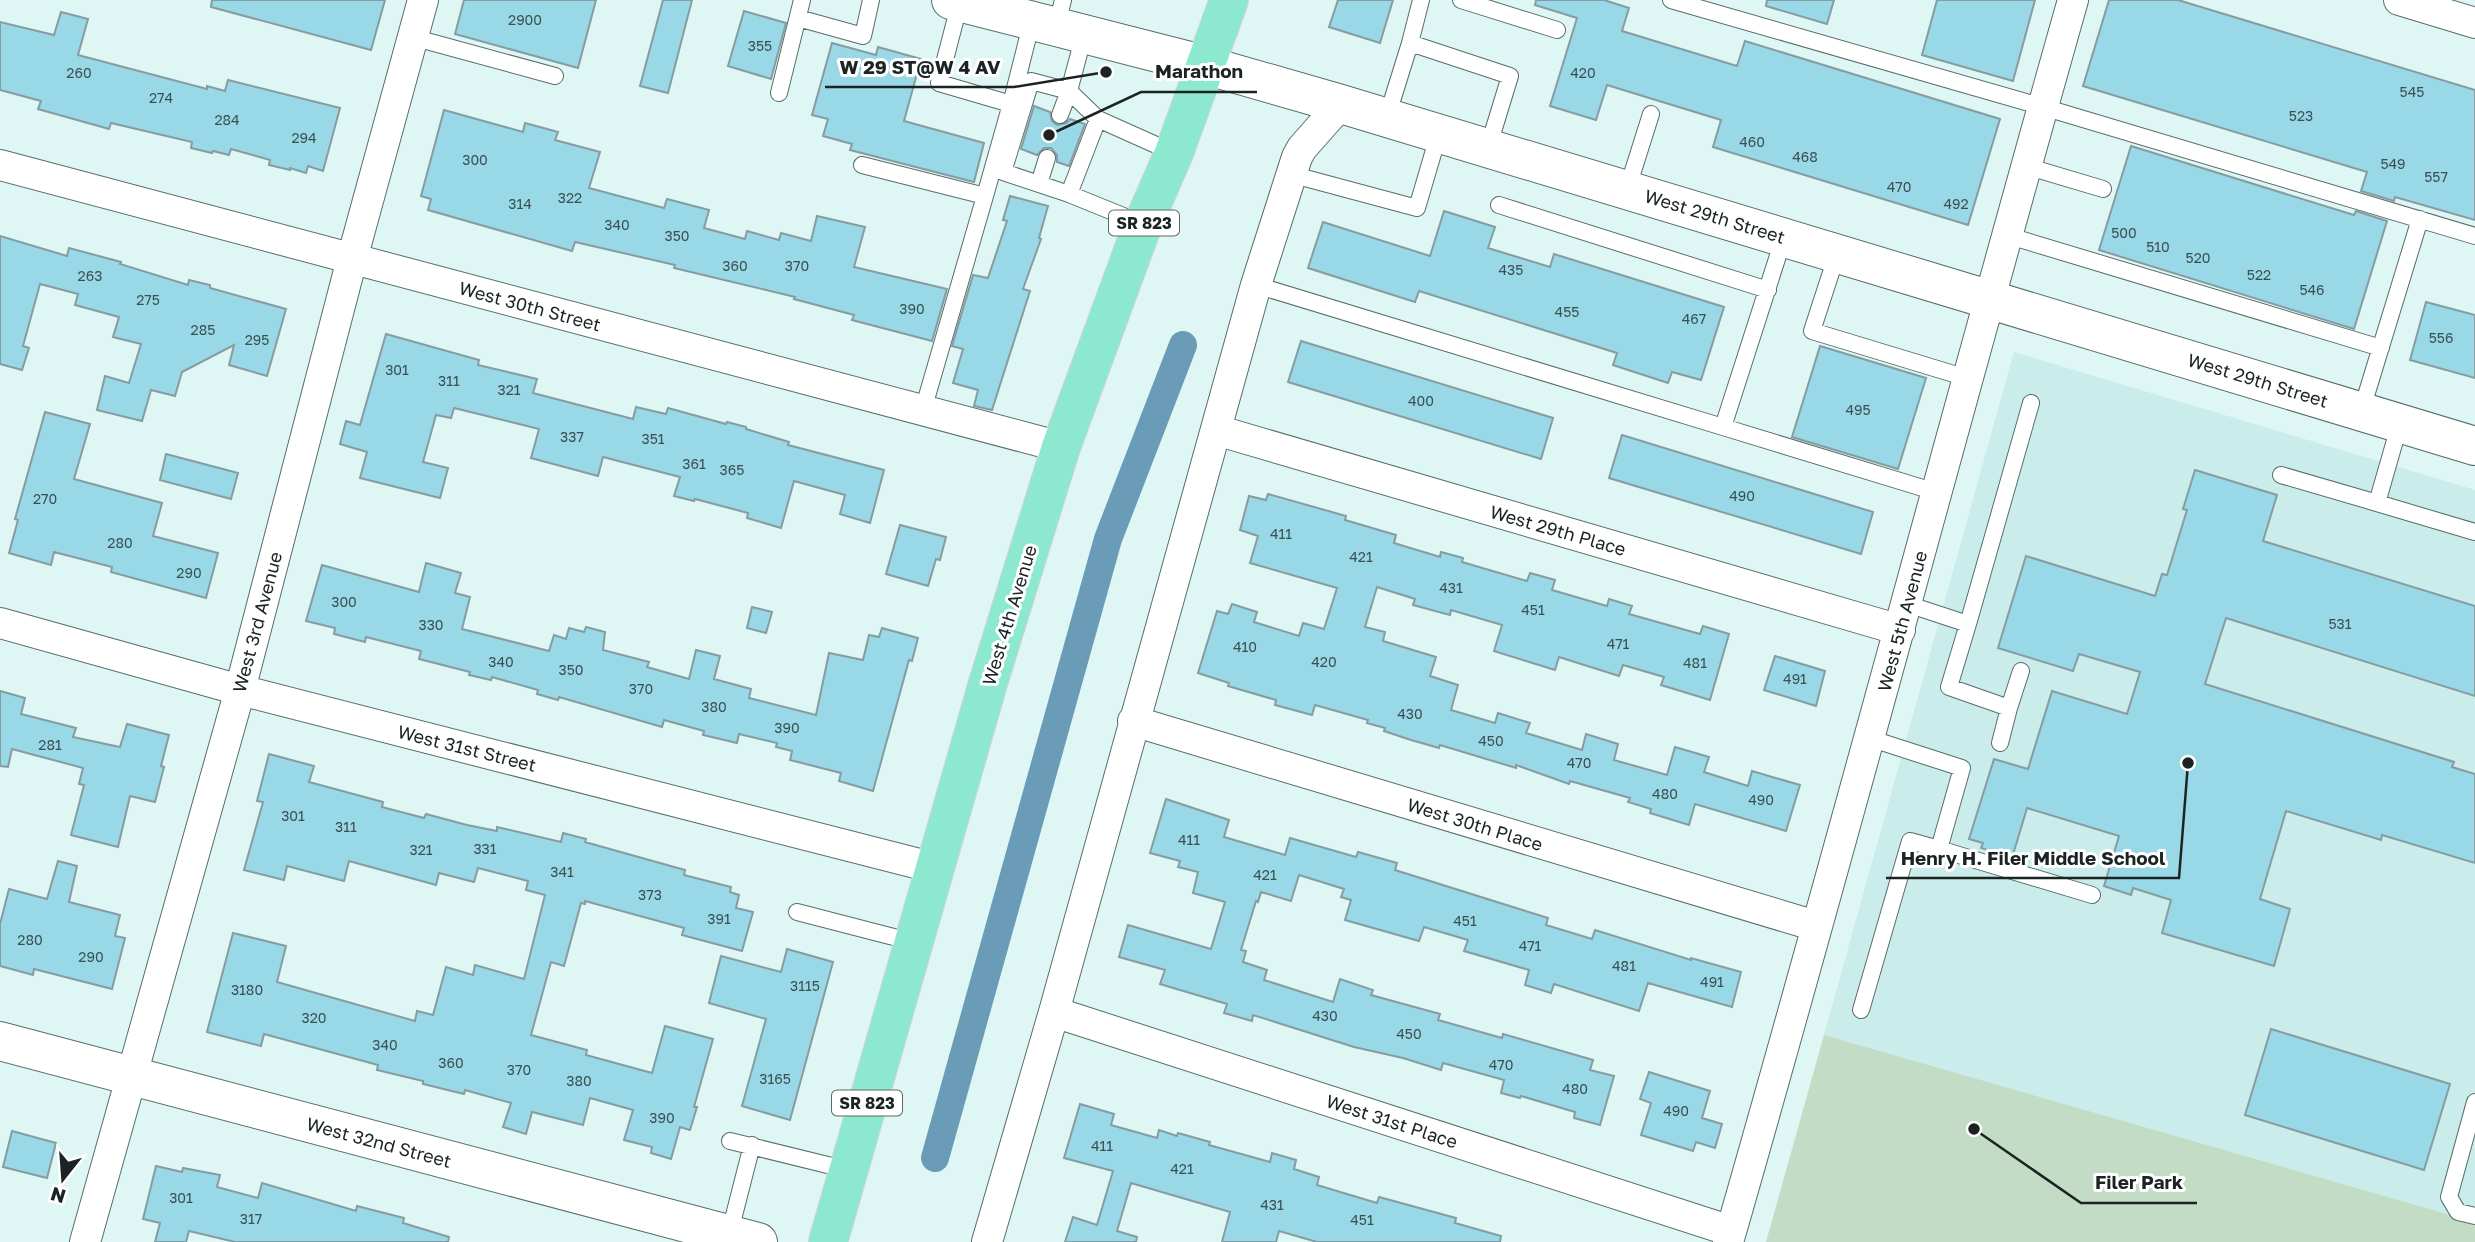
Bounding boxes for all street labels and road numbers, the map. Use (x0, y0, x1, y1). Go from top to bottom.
street label: West 29th Street (1642, 184, 1788, 248)
road number: SR 823 (1109, 210, 1179, 236)
street label: West 30th Street (457, 276, 603, 336)
street label: West 29th Street (2185, 348, 2331, 412)
street label: West 29th Place (1488, 500, 1628, 560)
street label: West 4th Avenue (977, 542, 1041, 688)
street label: West 5th Avenue (1873, 548, 1931, 694)
street label: West 3rd Avenue (228, 549, 286, 695)
street label: West 31st Street (395, 720, 539, 776)
street label: West 30th Place (1405, 793, 1545, 855)
street label: West 31st Place (1324, 1089, 1460, 1153)
road number: SR 823 (832, 1091, 902, 1116)
street label: West 32nd Street (304, 1112, 454, 1172)

